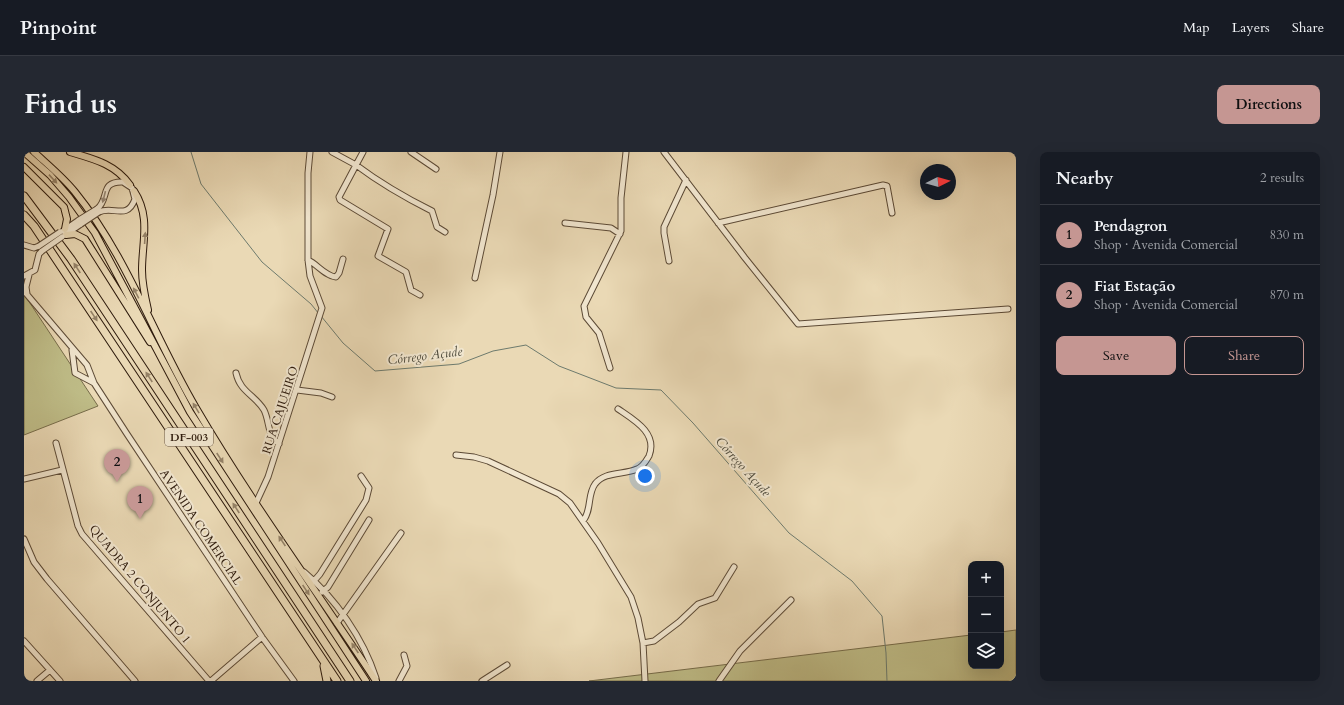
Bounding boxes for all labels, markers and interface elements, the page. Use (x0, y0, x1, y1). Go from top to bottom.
text: Pinpoint (20, 15, 97, 41)
text: Map (1183, 18, 1210, 37)
text: Layers (1232, 18, 1270, 37)
text: Share (1292, 18, 1324, 37)
text: Find us (24, 85, 117, 123)
button: Directions (1217, 85, 1320, 124)
north arrow (920, 164, 956, 200)
text: Nearby (1056, 167, 1113, 190)
text: 2 results (1260, 169, 1304, 187)
one-way arrow (48, 174, 57, 184)
one-way arrow (101, 191, 107, 203)
text: Pendagron (1094, 216, 1167, 236)
text: 1 (1066, 226, 1072, 244)
text: 830 m (1270, 226, 1304, 244)
one-way arrow (141, 232, 148, 244)
text: Shop · Avenida Comercial (1094, 236, 1238, 254)
one-way arrow (73, 263, 81, 273)
text: Fiat Estação (1094, 276, 1175, 296)
text: 2 (1066, 286, 1072, 304)
text: 870 m (1270, 286, 1304, 304)
one-way arrow (133, 287, 140, 298)
text: Shop · Avenida Comercial (1094, 296, 1238, 314)
one-way arrow (90, 311, 98, 321)
button: Save (1056, 336, 1176, 375)
button: Share (1184, 336, 1304, 375)
water label: Córrego Açude (387, 342, 464, 370)
street label: RUA CAJUEIRO (258, 364, 302, 456)
one-way arrow (145, 371, 153, 382)
one-way arrow (193, 402, 200, 414)
road number: DF-003 (165, 428, 213, 446)
water label: Córrego Açude (711, 433, 775, 502)
pin: 2 (104, 449, 130, 482)
one-way arrow (216, 452, 223, 463)
street label: AVENIDA COMERCIAL (156, 466, 246, 589)
your location (635, 466, 655, 486)
pin: 1 (127, 486, 153, 519)
one-way arrow (232, 503, 240, 514)
street label: QUADRA 2 CONJUNTO 1 (86, 521, 194, 647)
one-way arrow (278, 535, 286, 546)
map controls (968, 561, 1004, 669)
button: + (968, 561, 1004, 597)
one-way arrow (302, 584, 309, 596)
button: − (968, 597, 1004, 633)
button: layers (968, 633, 1004, 669)
one-way arrow (351, 643, 358, 654)

